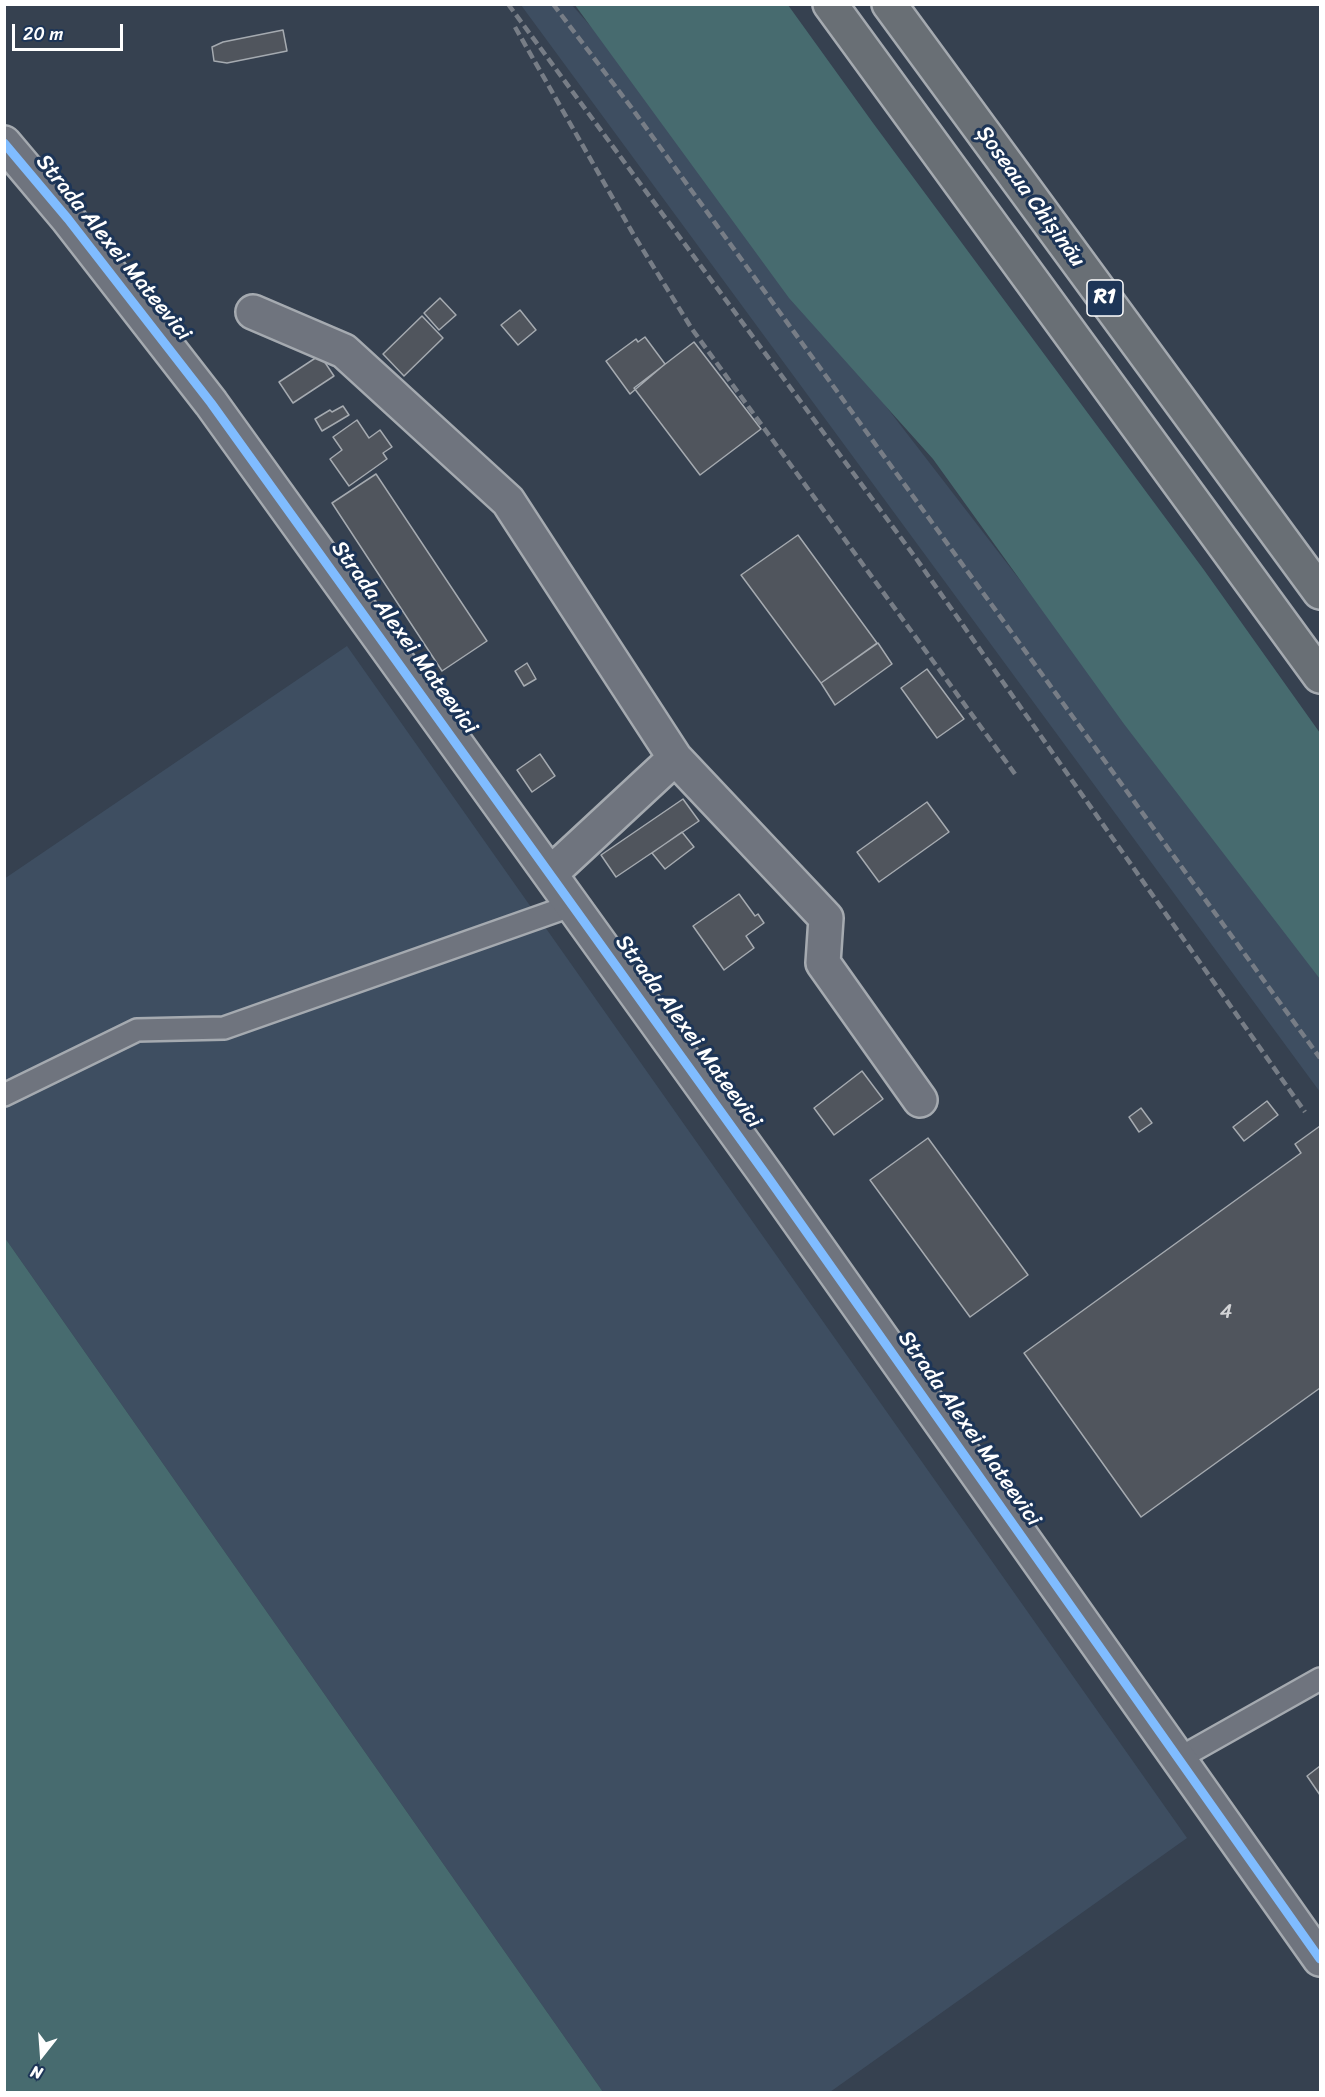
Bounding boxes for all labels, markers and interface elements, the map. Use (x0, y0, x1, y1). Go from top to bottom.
scale bar (15, 12, 126, 50)
text: 20 m (23, 18, 63, 50)
street label: Șoseaua Chișinău (970, 121, 1090, 273)
street label: Strada Alexei Mateevici (30, 150, 196, 346)
road number: R1 (1087, 280, 1123, 316)
street label: Strada Alexei Mateevici (325, 536, 483, 740)
street label: Strada Alexei Mateevici (609, 930, 767, 1134)
house number: 4 (1220, 1301, 1232, 1325)
street label: Strada Alexei Mateevici (892, 1326, 1046, 1532)
north arrow (12, 2025, 72, 2085)
text: N (27, 2057, 46, 2088)

